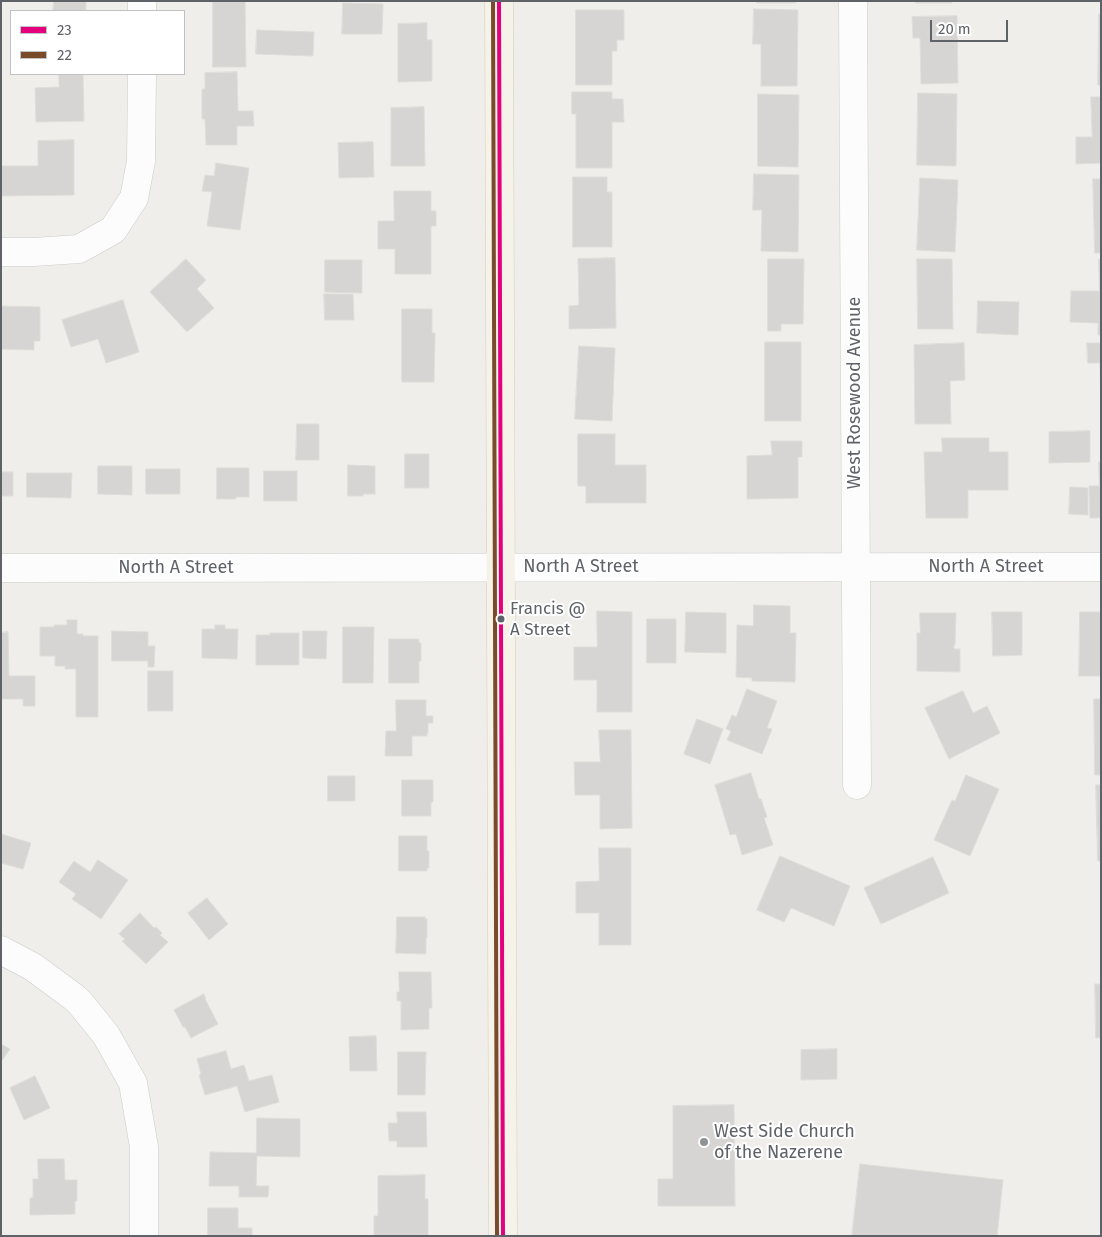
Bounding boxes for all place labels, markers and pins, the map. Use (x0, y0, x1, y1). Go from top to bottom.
place label: Francis @ A Street (510, 599, 586, 639)
marker: Francis @ A Street (496, 614, 506, 624)
place label: West Side Church of the Nazerene (714, 1121, 855, 1164)
marker: West Side Church of the Nazerene (698, 1136, 710, 1148)

